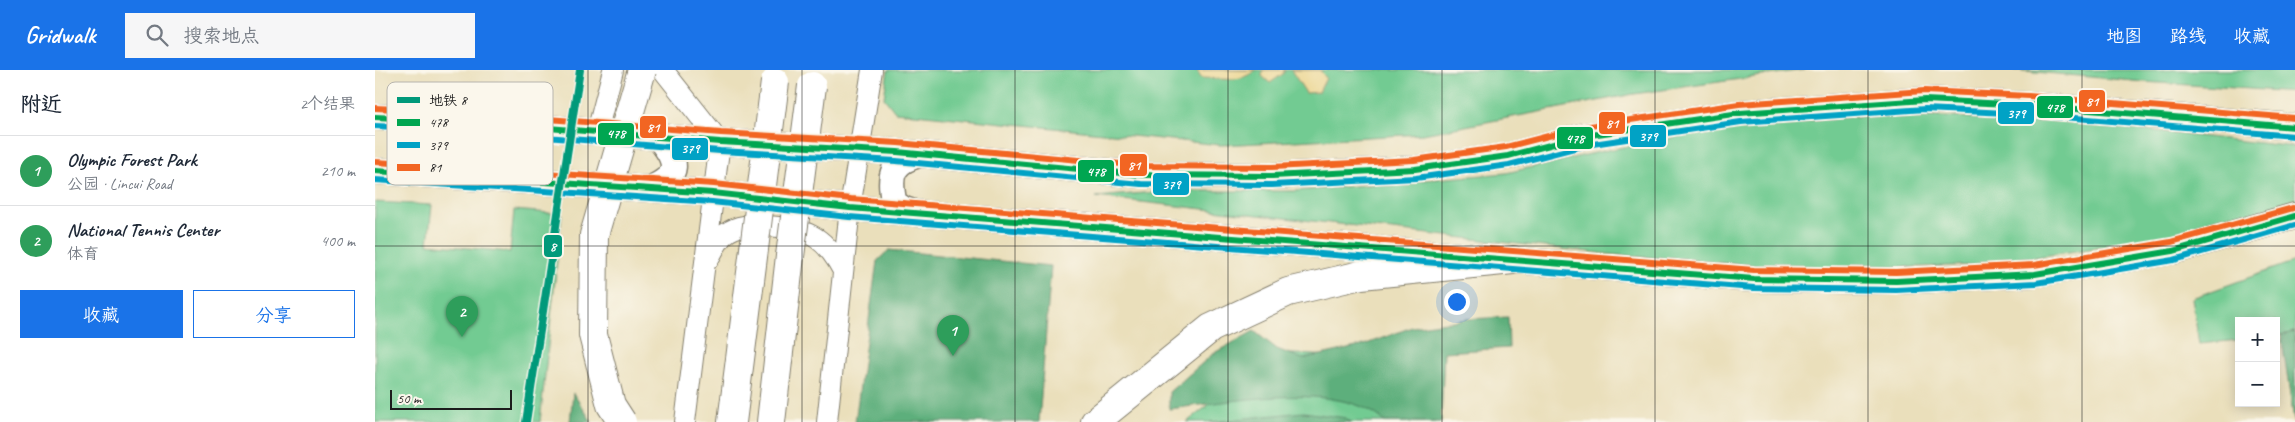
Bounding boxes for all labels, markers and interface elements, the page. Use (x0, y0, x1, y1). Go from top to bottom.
search box (125, 13, 475, 58)
text: Gridwalk (25, 20, 95, 50)
icon: search (143, 21, 171, 49)
text: 搜索地点 (183, 24, 259, 48)
text: 地图 (2106, 25, 2142, 47)
text: 路线 (2170, 25, 2206, 47)
text: 收藏 (2234, 25, 2270, 47)
legend (387, 82, 553, 185)
line badge: 81 (2078, 89, 2106, 113)
text: 附近 (20, 91, 62, 117)
text: 地铁 8 (429, 92, 468, 109)
text: 81 (2086, 93, 2100, 110)
text: 2个结果 (300, 94, 355, 114)
line badge: 478 (2036, 95, 2074, 119)
text: 478 (2046, 99, 2066, 116)
line badge: 379 (1997, 101, 2035, 125)
text: 379 (2007, 105, 2027, 122)
line badge: 81 (1598, 111, 1626, 135)
text: 478 (429, 114, 450, 131)
line badge: 81 (639, 115, 667, 139)
text: 81 (1606, 115, 1620, 132)
text: 81 (647, 119, 661, 136)
line badge: 478 (597, 122, 635, 146)
line badge: 379 (1629, 124, 1667, 148)
text: 478 (607, 125, 627, 142)
line badge: 478 (1556, 126, 1594, 150)
text: 379 (1639, 128, 1659, 145)
text: 478 (1566, 130, 1586, 147)
text: 379 (429, 137, 450, 154)
line badge: 379 (671, 137, 709, 161)
text: 379 (681, 140, 701, 157)
text: Olympic Forest Park (67, 148, 197, 172)
line badge: 81 (1119, 153, 1148, 177)
text: 81 (1128, 157, 1142, 174)
text: 81 (429, 159, 442, 176)
line badge: 478 (1077, 159, 1115, 183)
text: 1 (32, 161, 40, 181)
text: 210 m (321, 161, 355, 181)
text: 478 (1087, 163, 1107, 180)
line badge: 379 (1152, 172, 1190, 196)
text: 公园 · Lincui Road (67, 174, 172, 194)
text: 379 (1162, 176, 1182, 193)
text: National Tennis Center (67, 218, 219, 242)
text: 2 (32, 231, 40, 251)
text: 400 m (321, 231, 355, 251)
line badge: 8 (543, 234, 563, 258)
text: 8 (550, 238, 558, 255)
text: 体育 (67, 244, 99, 264)
your location (1444, 289, 1470, 315)
button: 收藏 (20, 290, 183, 338)
button: 分享 (193, 290, 355, 338)
pin: 2 (446, 296, 478, 337)
pin: 1 (937, 315, 969, 356)
map controls (2235, 317, 2280, 407)
button: + (2235, 317, 2280, 362)
button: − (2235, 362, 2280, 407)
scale bar (390, 387, 513, 410)
text: 50 m (397, 390, 421, 407)

